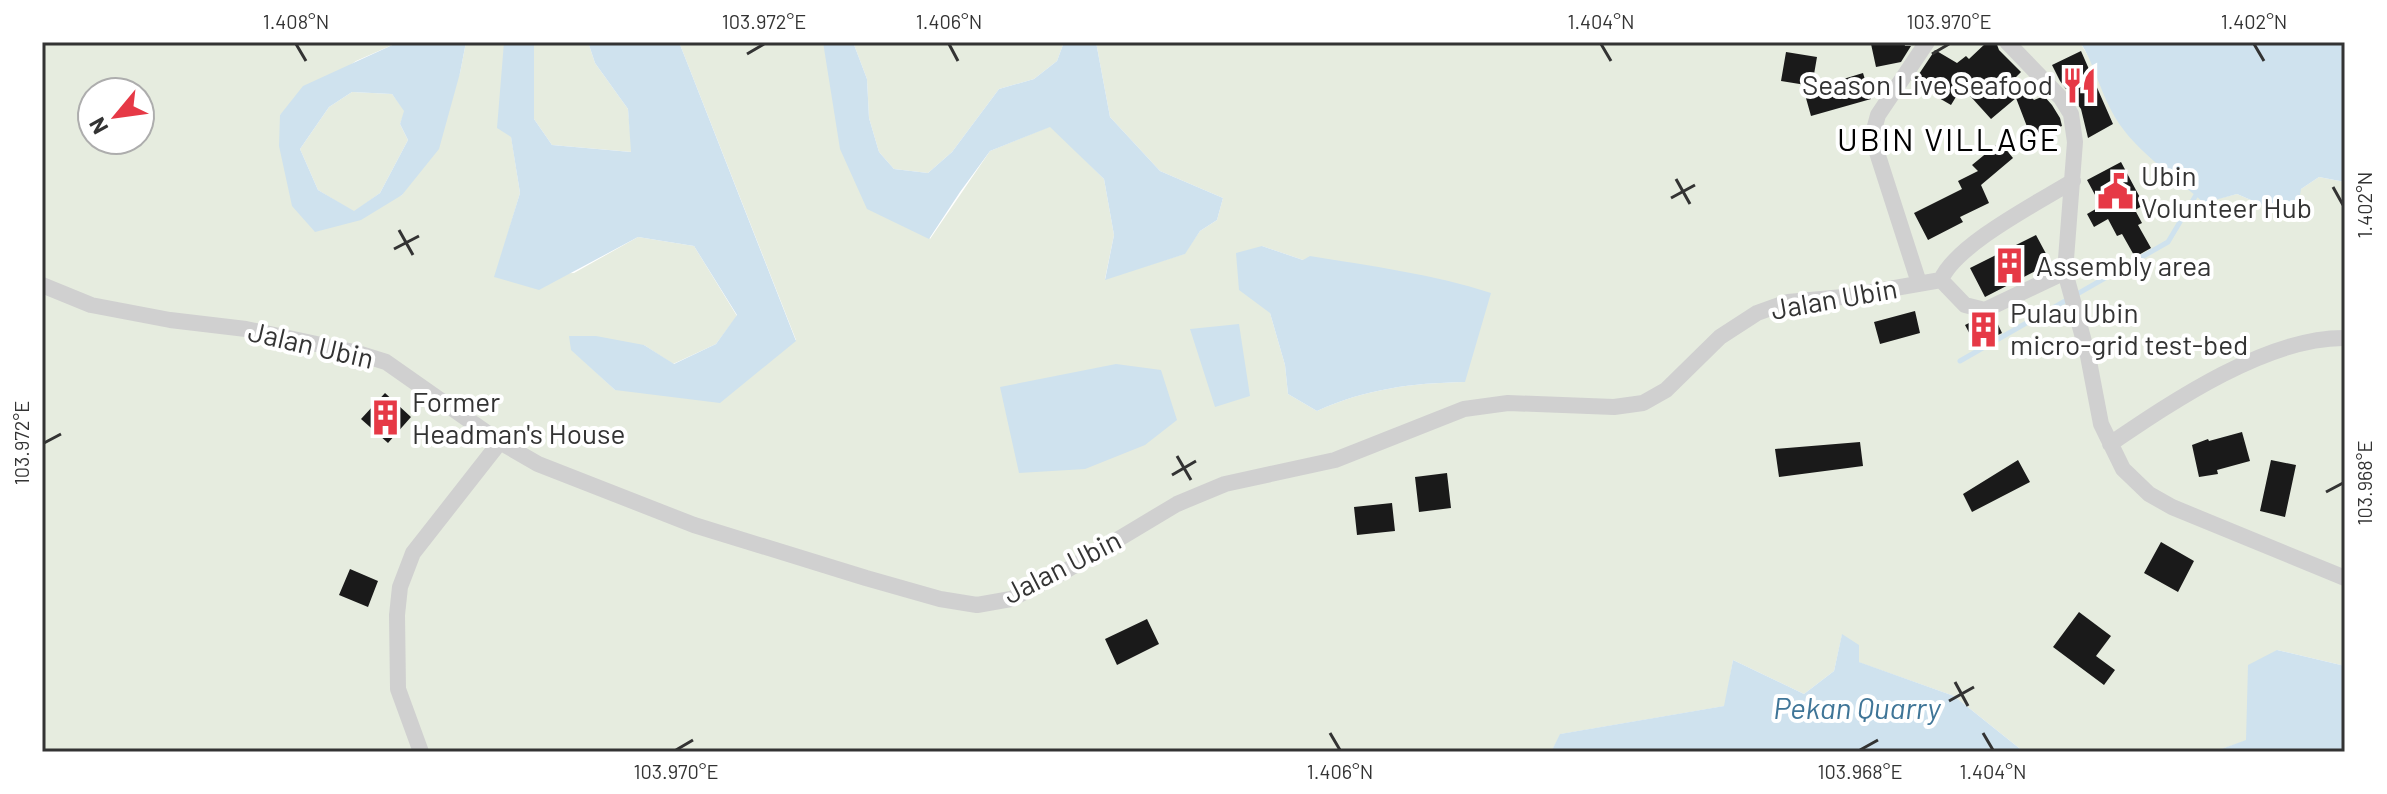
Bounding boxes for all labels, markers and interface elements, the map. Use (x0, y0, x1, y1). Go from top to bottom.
text: 1.408°N (263, 9, 329, 33)
text: 103.972°E (722, 9, 806, 33)
text: 1.406°N (916, 9, 982, 33)
text: 1.404°N (1567, 9, 1635, 33)
text: 103.970°E (1906, 9, 1992, 33)
text: 1.402°N (2221, 9, 2287, 33)
restaurant icon: Season Live Seafood (2060, 66, 2098, 104)
place label: Season Live Seafood (1802, 67, 2053, 101)
north arrow (76, 76, 156, 156)
text: N (83, 113, 113, 139)
district label: UBIN VILLAGE (1837, 119, 2061, 157)
place label: Ubin Volunteer Hub (2141, 158, 2312, 224)
text: 1.402°N (2352, 172, 2376, 238)
public building icon: Ubin Volunteer Hub (2096, 173, 2134, 211)
building icon: Assembly area (1991, 247, 2029, 285)
place label: Assembly area (2036, 248, 2211, 282)
street label: Jalan Ubin (1768, 270, 1900, 326)
place label: Pulau Ubin micro-grid test-bed (2010, 295, 2248, 361)
building icon: Pulau Ubin micro-grid test-bed (1965, 310, 2003, 348)
street label: Jalan Ubin (245, 313, 377, 375)
place label: Former Headman's House (412, 384, 625, 450)
building icon: Former Headman's House (367, 399, 405, 437)
text: 103.972°E (9, 401, 33, 485)
text: 103.968°E (2352, 440, 2376, 526)
street label: Jalan Ubin (997, 522, 1126, 610)
water label: Pekan Quarry (1773, 689, 1942, 725)
text: 103.970°E (633, 759, 719, 783)
text: 1.406°N (1307, 759, 1373, 783)
text: 103.968°E (1817, 759, 1903, 783)
text: 1.404°N (1959, 759, 2027, 783)

